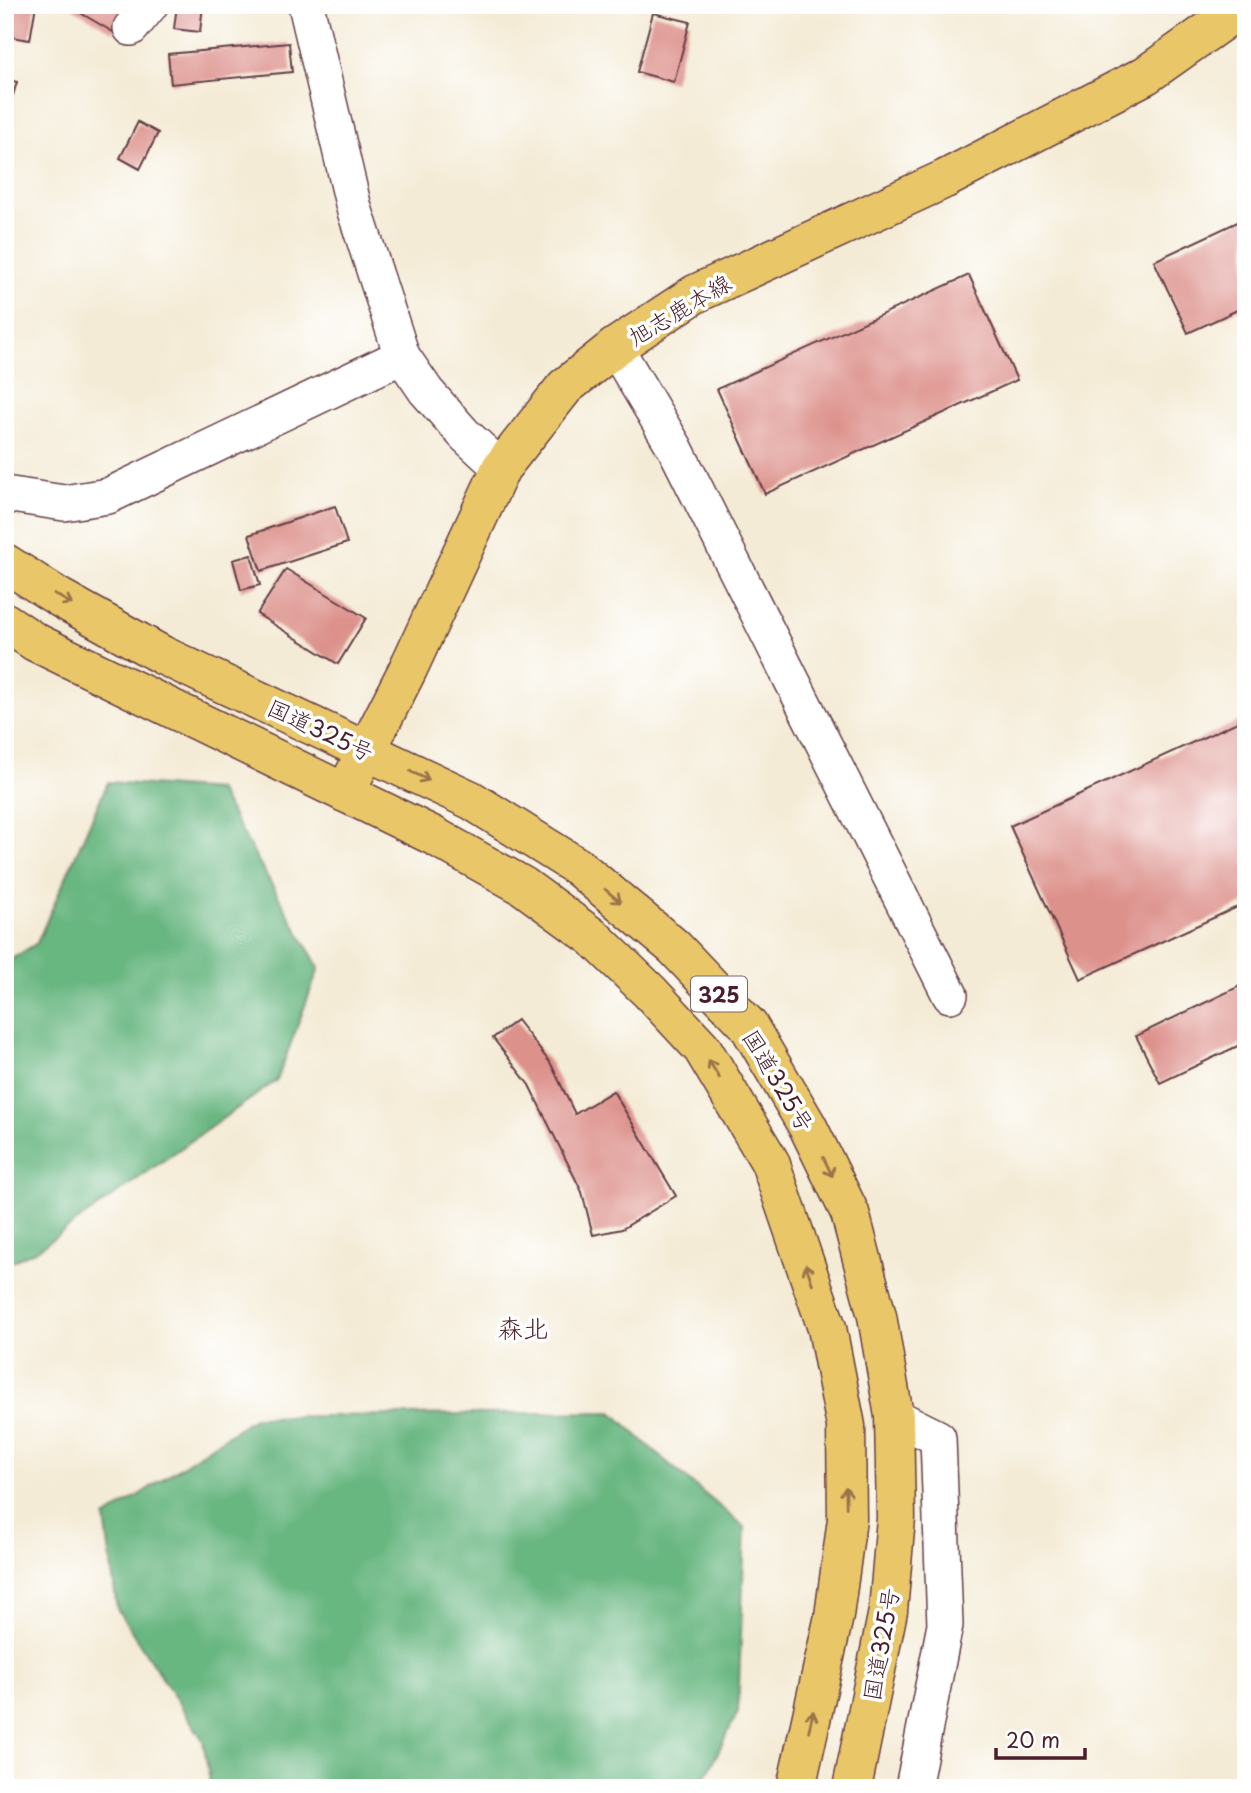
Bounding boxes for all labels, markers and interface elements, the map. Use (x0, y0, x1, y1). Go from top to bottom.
street label: 旭志鹿本線 (621, 264, 737, 354)
one-way arrow (52, 593, 72, 607)
street label: 国道325号 (262, 689, 380, 769)
one-way arrow (409, 770, 430, 783)
one-way arrow (603, 888, 621, 904)
road number: 325 (691, 976, 747, 1012)
street label: 国道325号 (735, 1022, 823, 1138)
one-way arrow (707, 1059, 721, 1079)
one-way arrow (821, 1156, 835, 1177)
one-way arrow (802, 1264, 814, 1286)
district label: 森北 (497, 1308, 549, 1347)
one-way arrow (840, 1486, 853, 1509)
street label: 国道325号 (853, 1585, 907, 1703)
one-way arrow (804, 1710, 818, 1733)
scale bar (996, 1716, 1085, 1760)
text: 20 m (1006, 1723, 1060, 1755)

